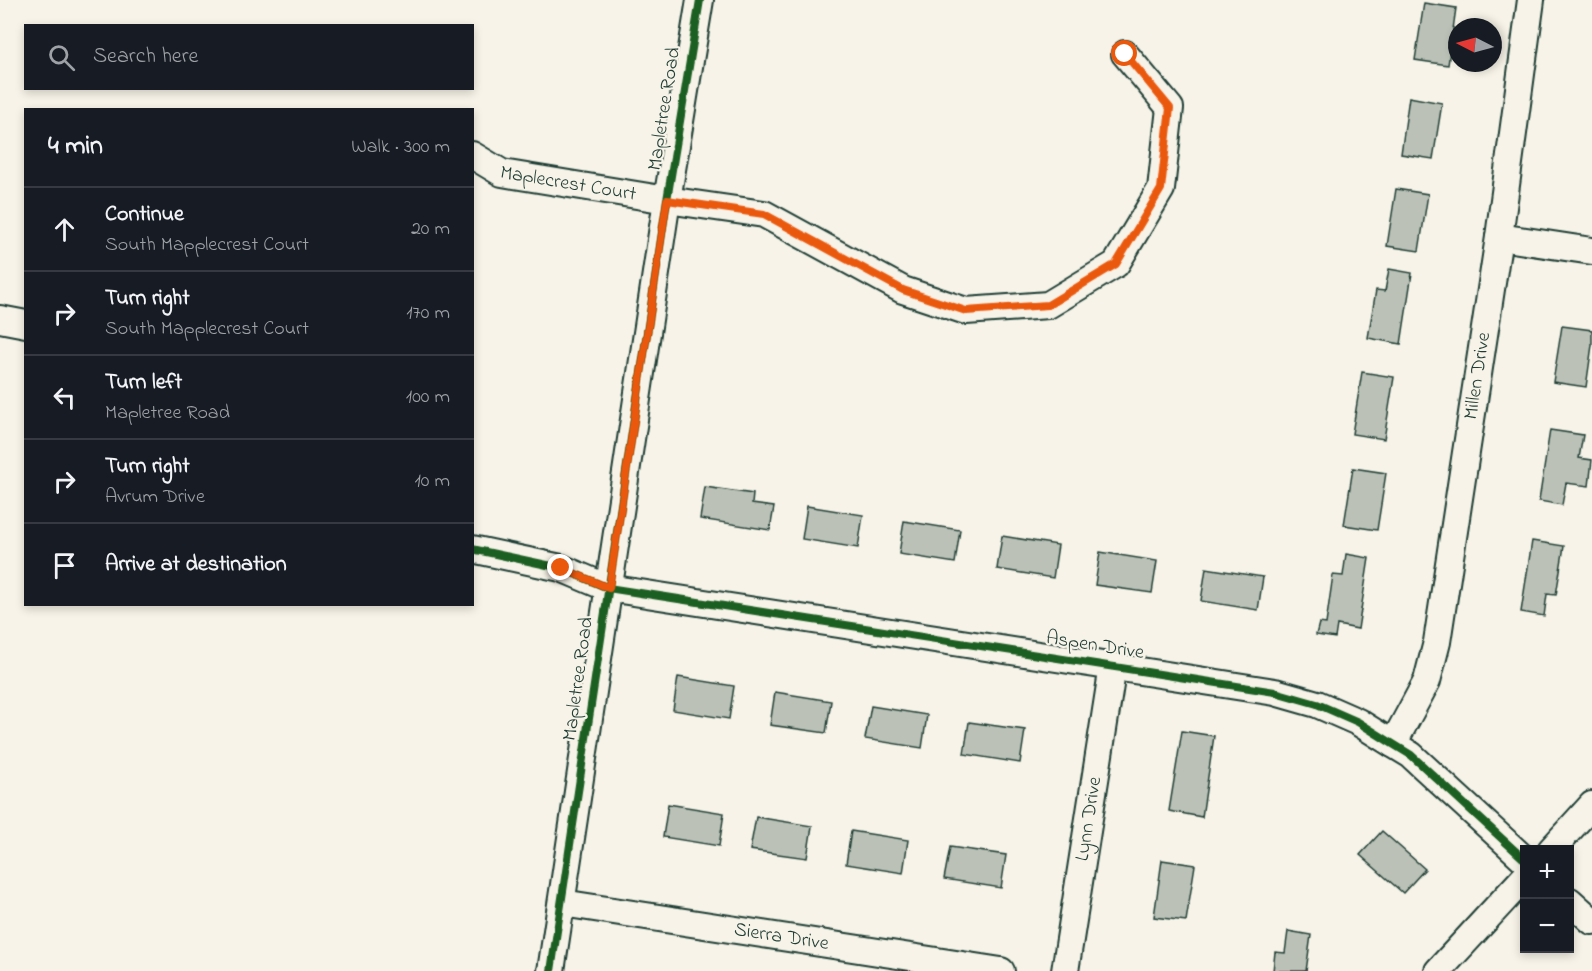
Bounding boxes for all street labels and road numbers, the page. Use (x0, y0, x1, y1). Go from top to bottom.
street label: Mapletree Road (641, 45, 689, 173)
street label: Maplecrest Court (498, 158, 638, 209)
street label: Millen Drive (1457, 330, 1499, 422)
street label: Mapletree Road (556, 615, 602, 743)
street label: Aspen Drive (1044, 624, 1146, 668)
street label: Lynn Drive (1068, 775, 1110, 863)
street label: Sierra Drive (732, 915, 831, 959)

